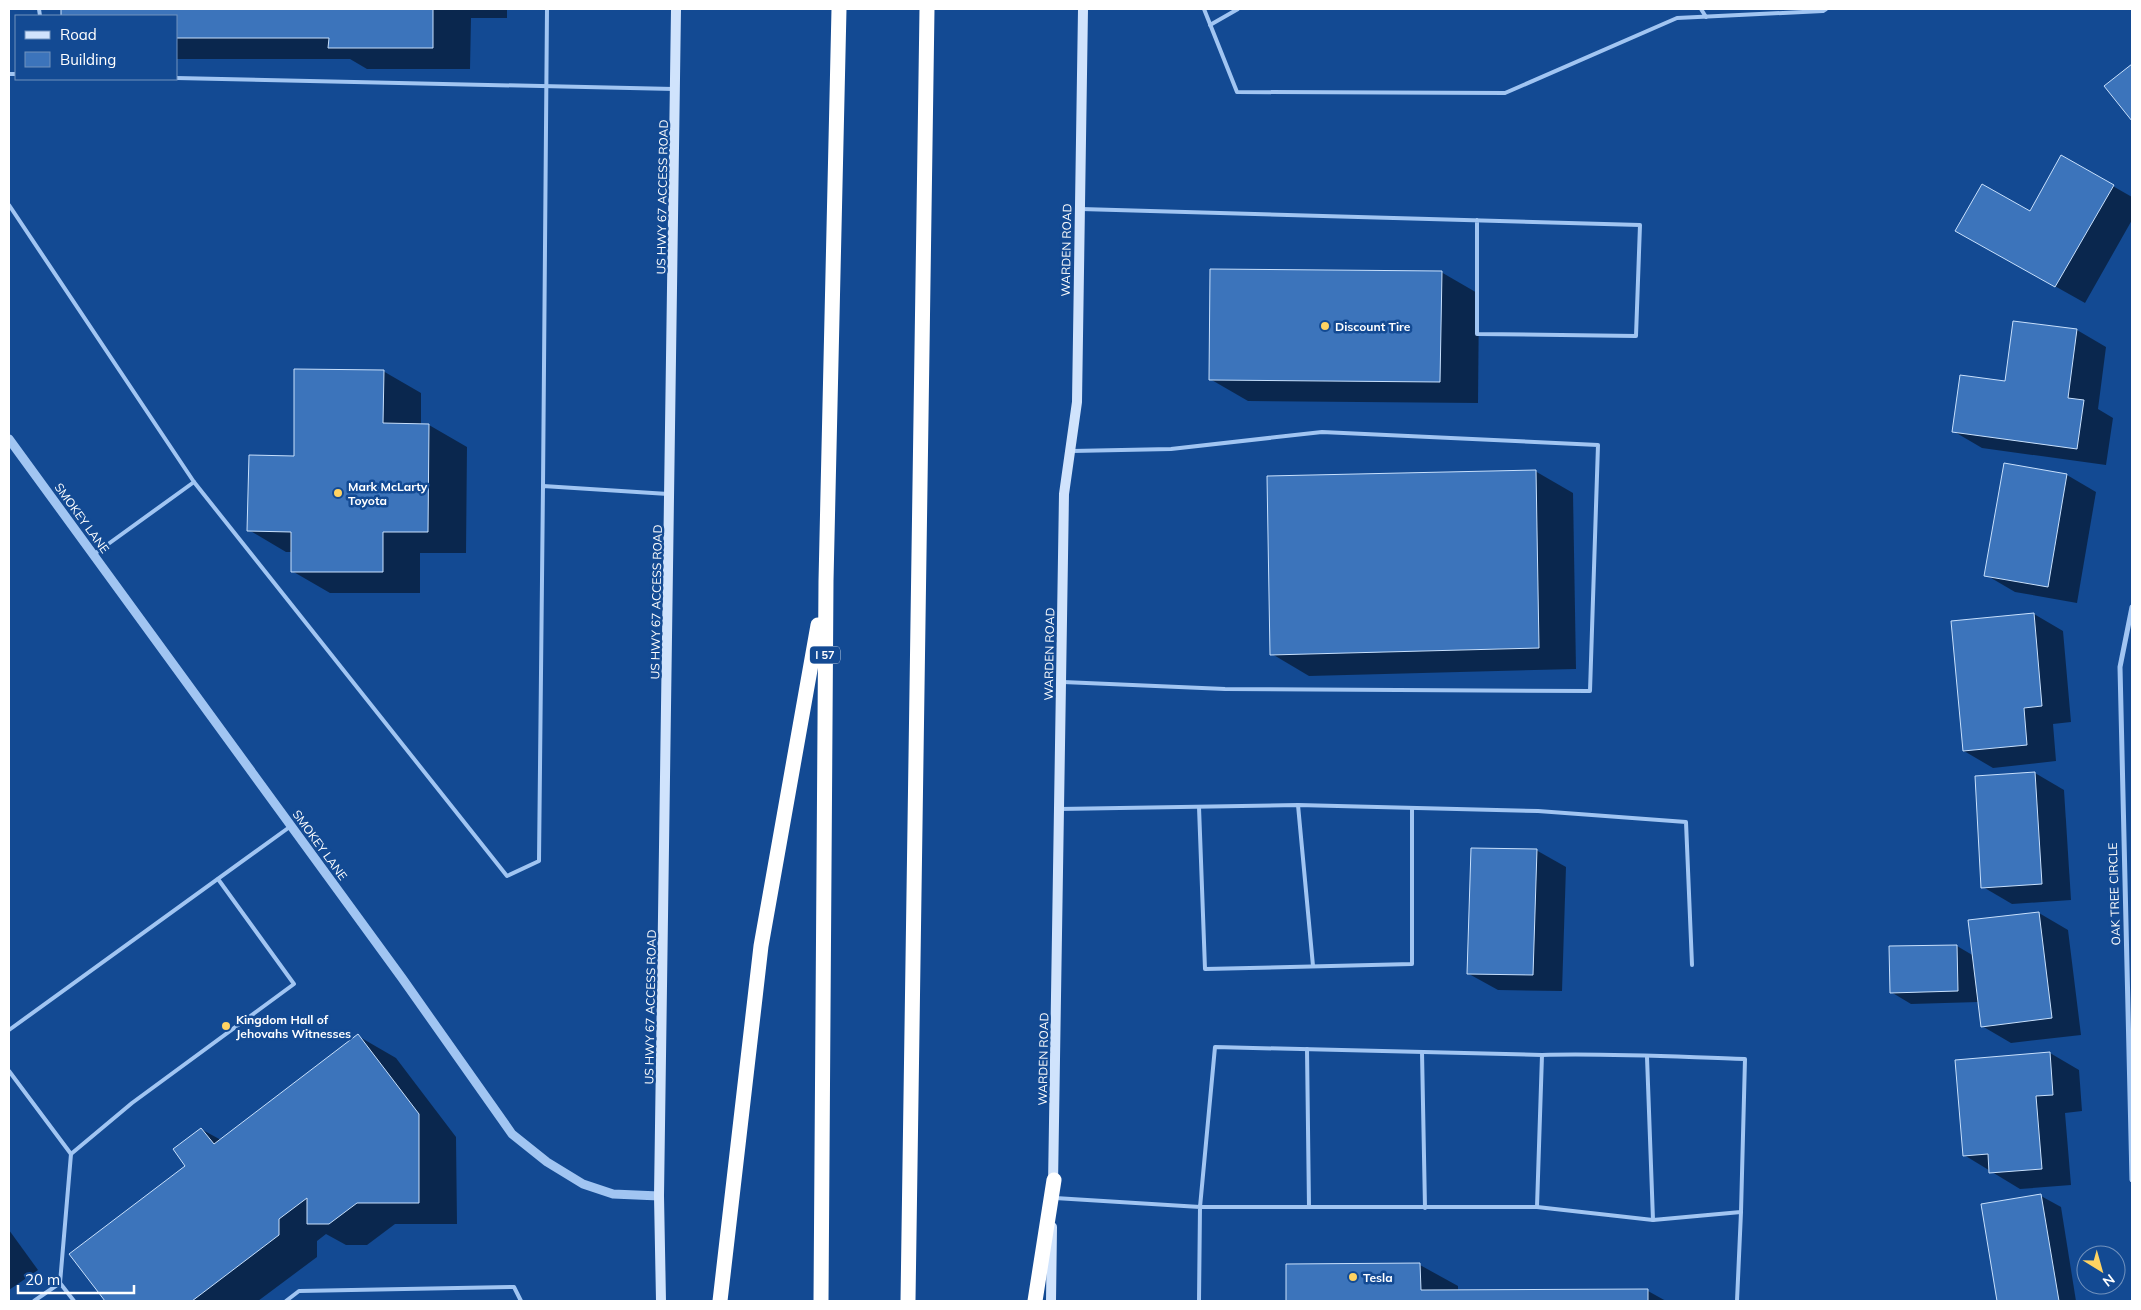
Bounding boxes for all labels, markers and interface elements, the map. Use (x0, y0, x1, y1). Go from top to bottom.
legend (15, 15, 178, 80)
text: Road (60, 25, 97, 44)
text: Building (60, 50, 116, 69)
street label: US HWY 67 ACCESS ROAD (653, 119, 671, 275)
street label: WARDEN ROAD (1058, 203, 1074, 297)
place label: Discount Tire (1335, 319, 1411, 334)
marker: Discount Tire (1319, 320, 1331, 332)
place label: Mark McLarty Toyota (348, 479, 428, 508)
street label: SMOKEY LANE (51, 480, 113, 556)
marker: Mark McLarty Toyota (332, 487, 344, 499)
street label: US HWY 67 ACCESS ROAD (647, 524, 665, 680)
street label: WARDEN ROAD (1041, 607, 1057, 701)
road number: I 57 (810, 646, 840, 664)
street label: SMOKEY LANE (289, 807, 351, 883)
street label: OAK TREE CIRCLE (2105, 842, 2123, 946)
street label: US HWY 67 ACCESS ROAD (641, 929, 659, 1085)
place label: Kingdom Hall of Jehovahs Witnesses (236, 1012, 351, 1041)
street label: WARDEN ROAD (1035, 1012, 1051, 1106)
marker: Kingdom Hall of Jehovahs Witnesses (220, 1020, 232, 1032)
north arrow (2076, 1245, 2126, 1295)
scale bar (18, 1262, 134, 1294)
text: 20 m (25, 1270, 60, 1289)
place label: Tesla (1363, 1270, 1393, 1285)
text: N (2099, 1270, 2118, 1291)
marker: Tesla (1347, 1271, 1359, 1283)

